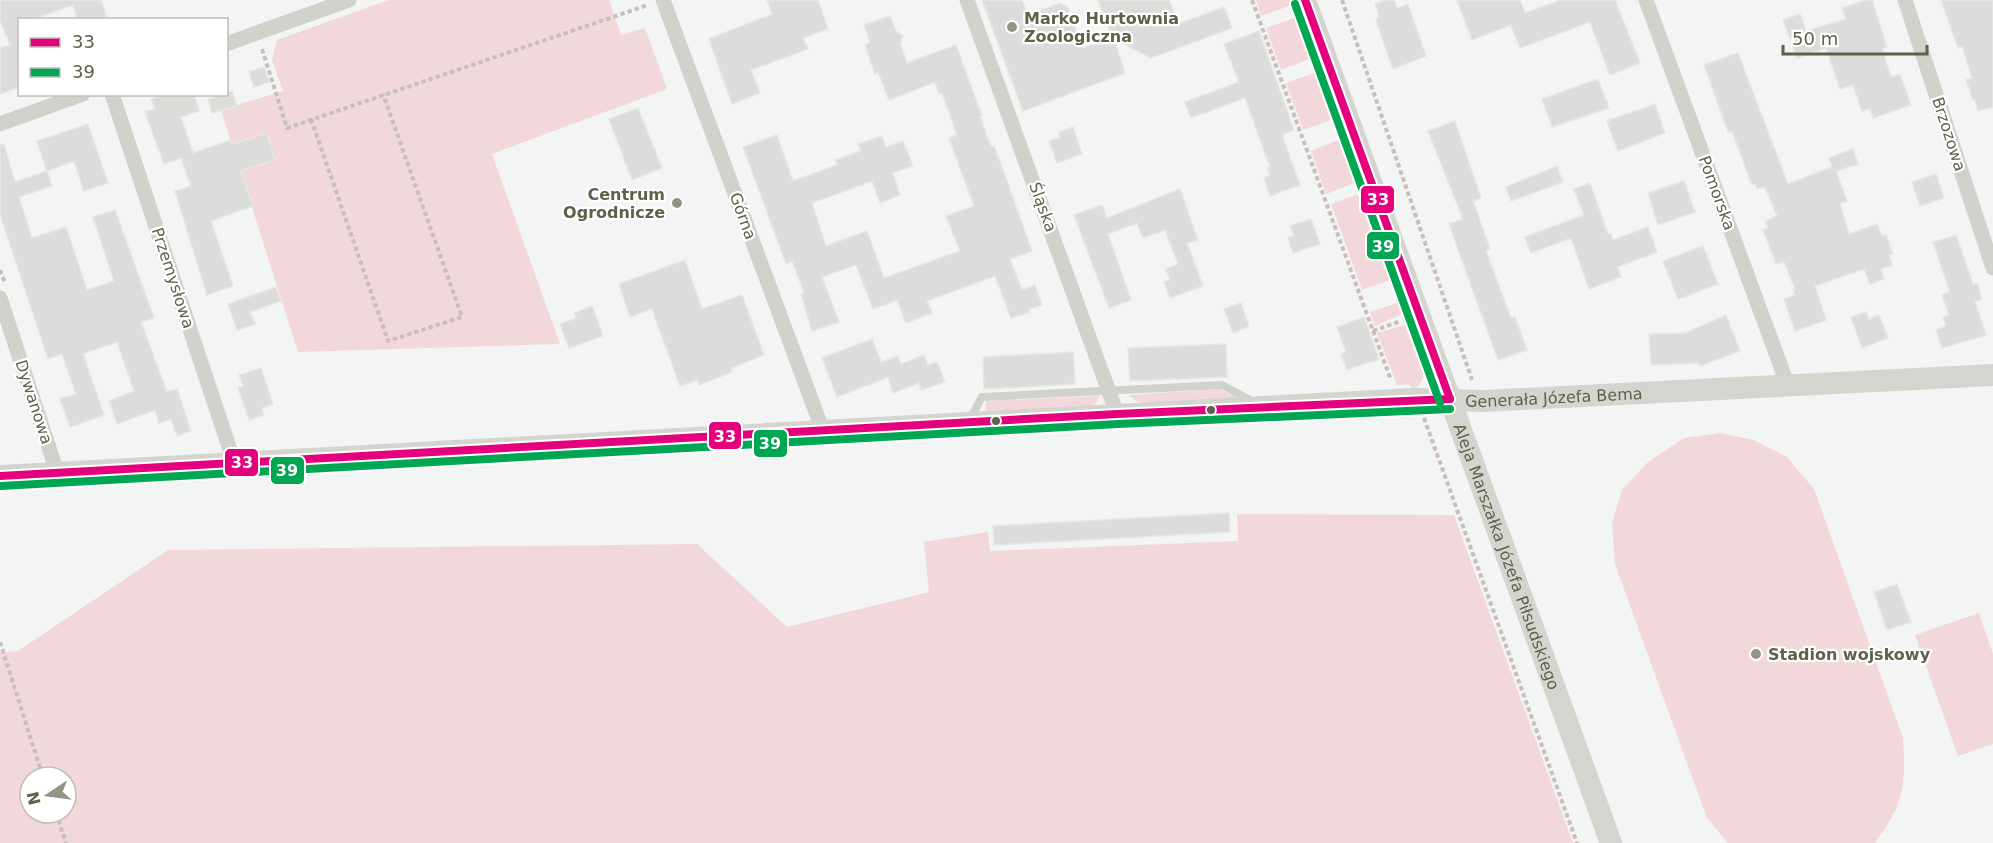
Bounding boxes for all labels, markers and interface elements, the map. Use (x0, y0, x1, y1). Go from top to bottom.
place label: Marko Hurtownia Zoologiczna (1024, 9, 1179, 46)
legend (18, 18, 228, 96)
scale bar (1783, 18, 1927, 56)
marker: Marko Hurtownia Zoologiczna (1005, 20, 1019, 34)
text: 50 m (1792, 28, 1838, 49)
text: 33 (72, 31, 95, 52)
text: 39 (72, 61, 95, 82)
street label: Brzozowa (1928, 95, 1970, 173)
street label: Pomorska (1695, 153, 1739, 233)
street label: Śląska (1025, 180, 1061, 234)
place label: Centrum Ogrodnicze (563, 185, 665, 222)
line badge: 33 (1360, 185, 1395, 214)
street label: Górna (726, 190, 760, 242)
text: 33 (1367, 190, 1389, 209)
marker: Centrum Ogrodnicze (670, 196, 684, 210)
street label: Przemysłowa (148, 225, 198, 331)
line badge: 39 (1366, 231, 1400, 260)
text: 39 (1372, 237, 1394, 256)
street label: Dywanowa (11, 357, 57, 447)
street label: Generała Józefa Bema (1465, 383, 1643, 411)
unlabelled marker (1205, 404, 1217, 416)
unlabelled marker (990, 415, 1002, 427)
line badge: 33 (708, 421, 742, 450)
street label: Aleja Marszałka Józefa Piłsudskiego (1450, 421, 1564, 692)
text: 33 (714, 427, 736, 446)
line badge: 39 (753, 429, 788, 458)
text: 39 (759, 434, 781, 453)
line badge: 33 (224, 448, 259, 477)
text: 33 (231, 453, 253, 472)
line badge: 39 (270, 456, 305, 485)
text: 39 (276, 461, 298, 480)
place label: Stadion wojskowy (1768, 645, 1931, 664)
marker: Stadion wojskowy (1749, 647, 1763, 661)
north arrow (18, 765, 78, 825)
text: N (23, 790, 45, 807)

